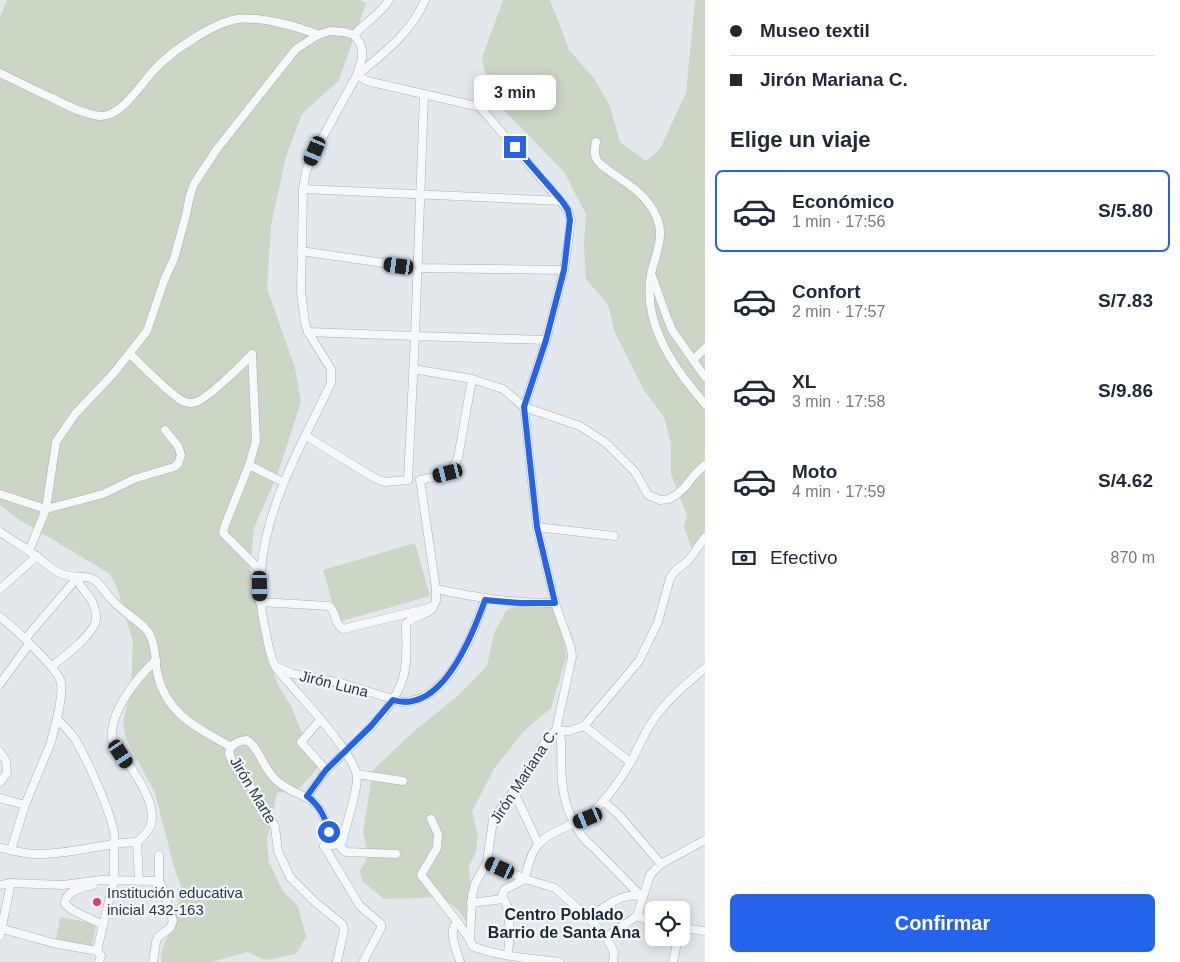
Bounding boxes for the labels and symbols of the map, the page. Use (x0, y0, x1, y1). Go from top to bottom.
callout: 3 min (474, 74, 556, 110)
car (302, 134, 327, 168)
route end (504, 136, 526, 158)
car (383, 256, 414, 276)
car (431, 462, 464, 484)
car (252, 571, 267, 601)
street label: Jirón Luna (298, 667, 371, 700)
street label: Jirón Mariana C. (486, 725, 561, 827)
car (106, 737, 135, 771)
street label: Jirón Marte (227, 753, 280, 826)
car (571, 805, 604, 831)
route start (318, 821, 340, 843)
car (483, 855, 516, 881)
place label: Institución educativa inicial 432-163 (107, 884, 244, 918)
marker: Institución educativa inicial 432-163 (91, 896, 103, 908)
district label: Centro Poblado Barrio de Santa Ana (488, 906, 640, 941)

